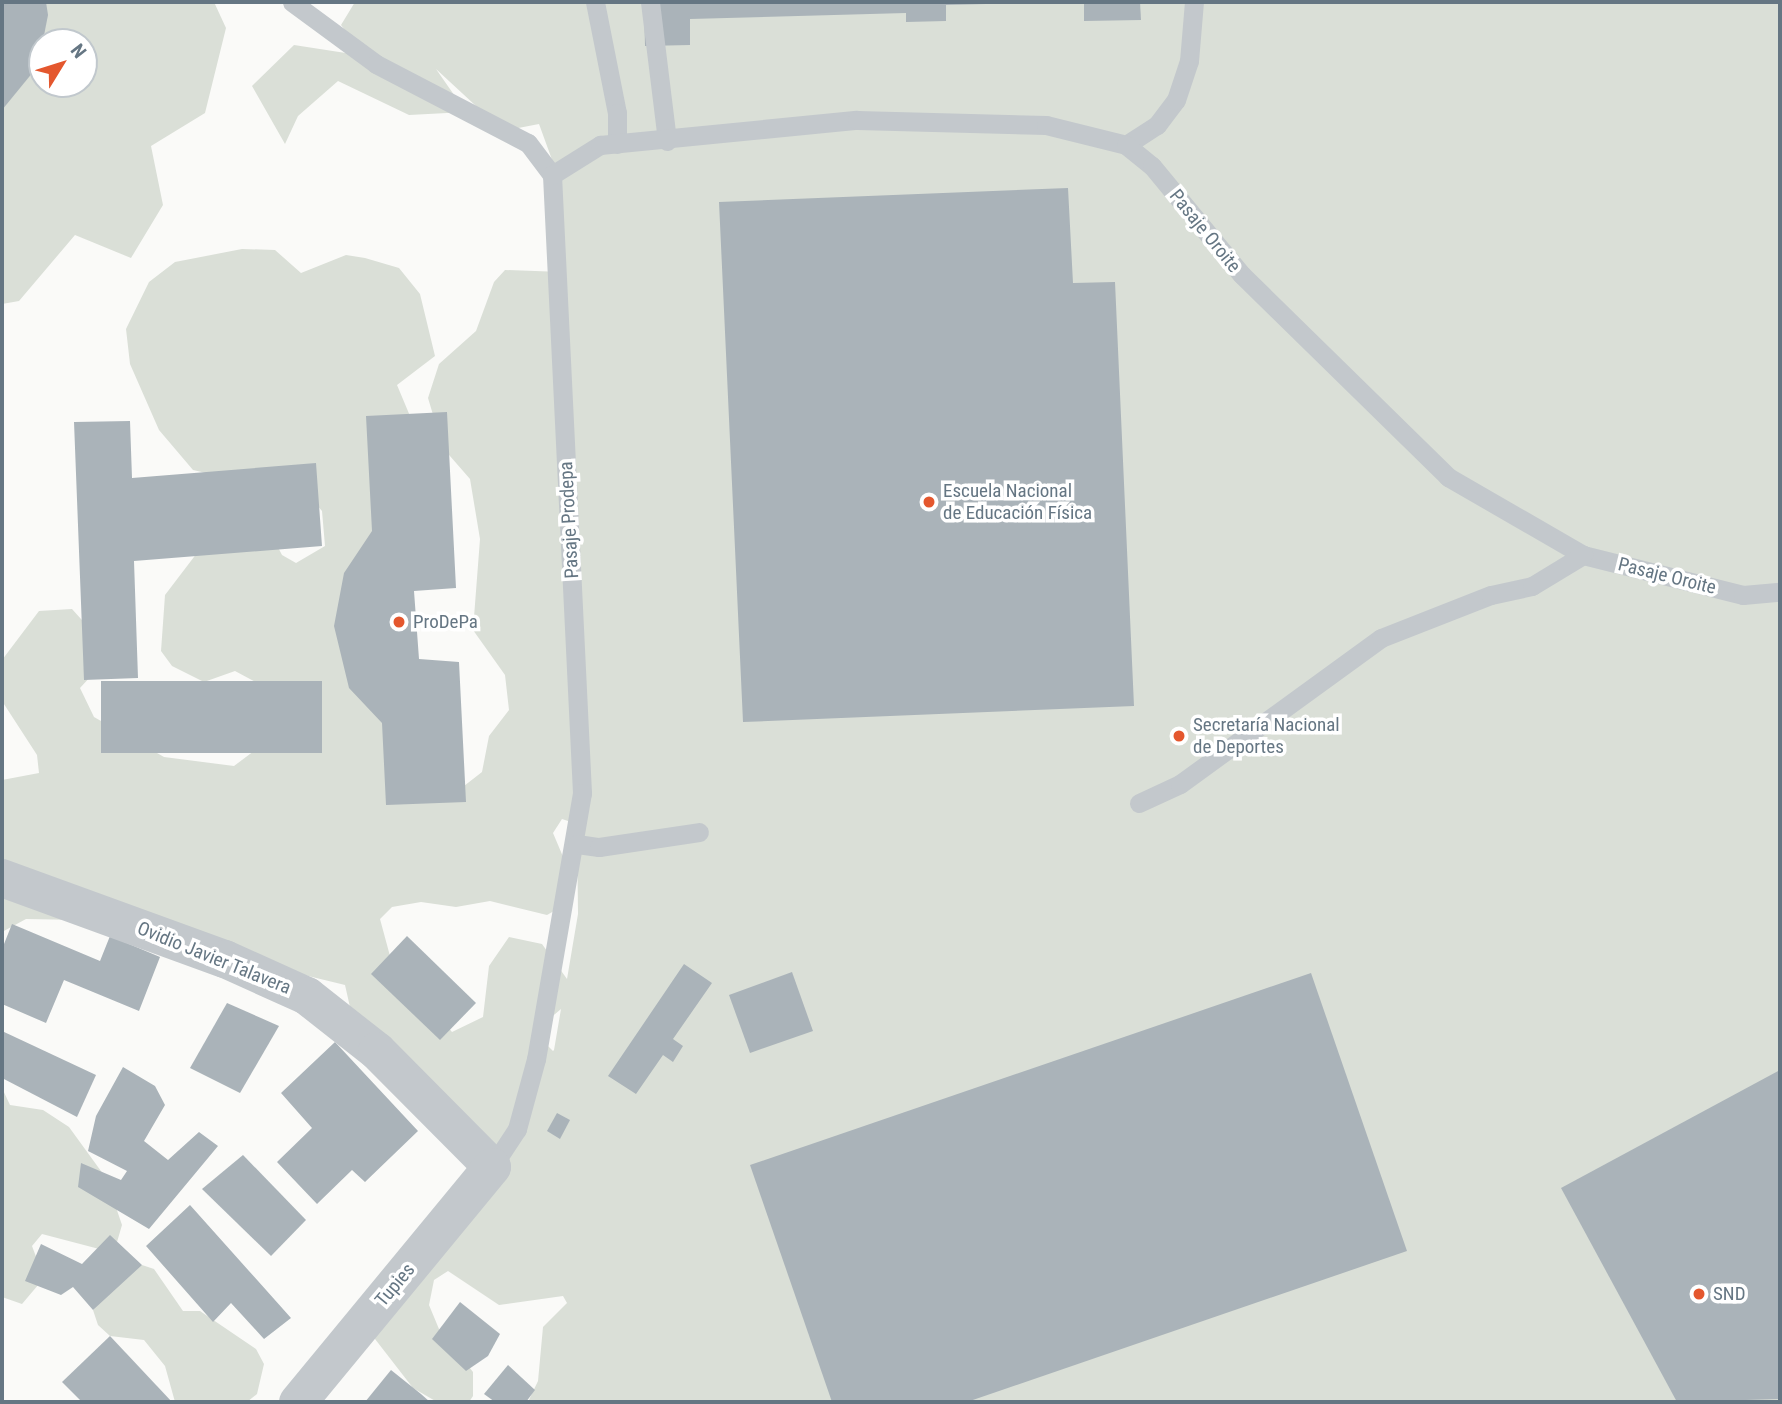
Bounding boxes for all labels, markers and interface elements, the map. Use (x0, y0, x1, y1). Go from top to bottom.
north arrow (28, 28, 98, 98)
text: N (66, 39, 91, 63)
street label: Pasaje Oroite (1165, 185, 1245, 277)
street label: Pasaje Prodepa (555, 461, 583, 579)
place label: Escuela Nacional de Educación Física (943, 480, 1092, 524)
marker: Escuela Nacional de Educación Física (921, 494, 937, 510)
street label: Pasaje Oroite (1616, 553, 1718, 599)
place label: ProDePa (413, 611, 478, 633)
marker: ProDePa (391, 614, 407, 630)
place label: Secretaría Nacional de Deportes (1193, 714, 1340, 758)
marker: Secretaría Nacional de Deportes (1171, 728, 1187, 744)
street label: Ovidio Javier Talavera (134, 917, 294, 999)
street label: Tupies (370, 1259, 420, 1311)
place label: SND (1713, 1283, 1745, 1305)
marker: SND (1691, 1286, 1707, 1302)

